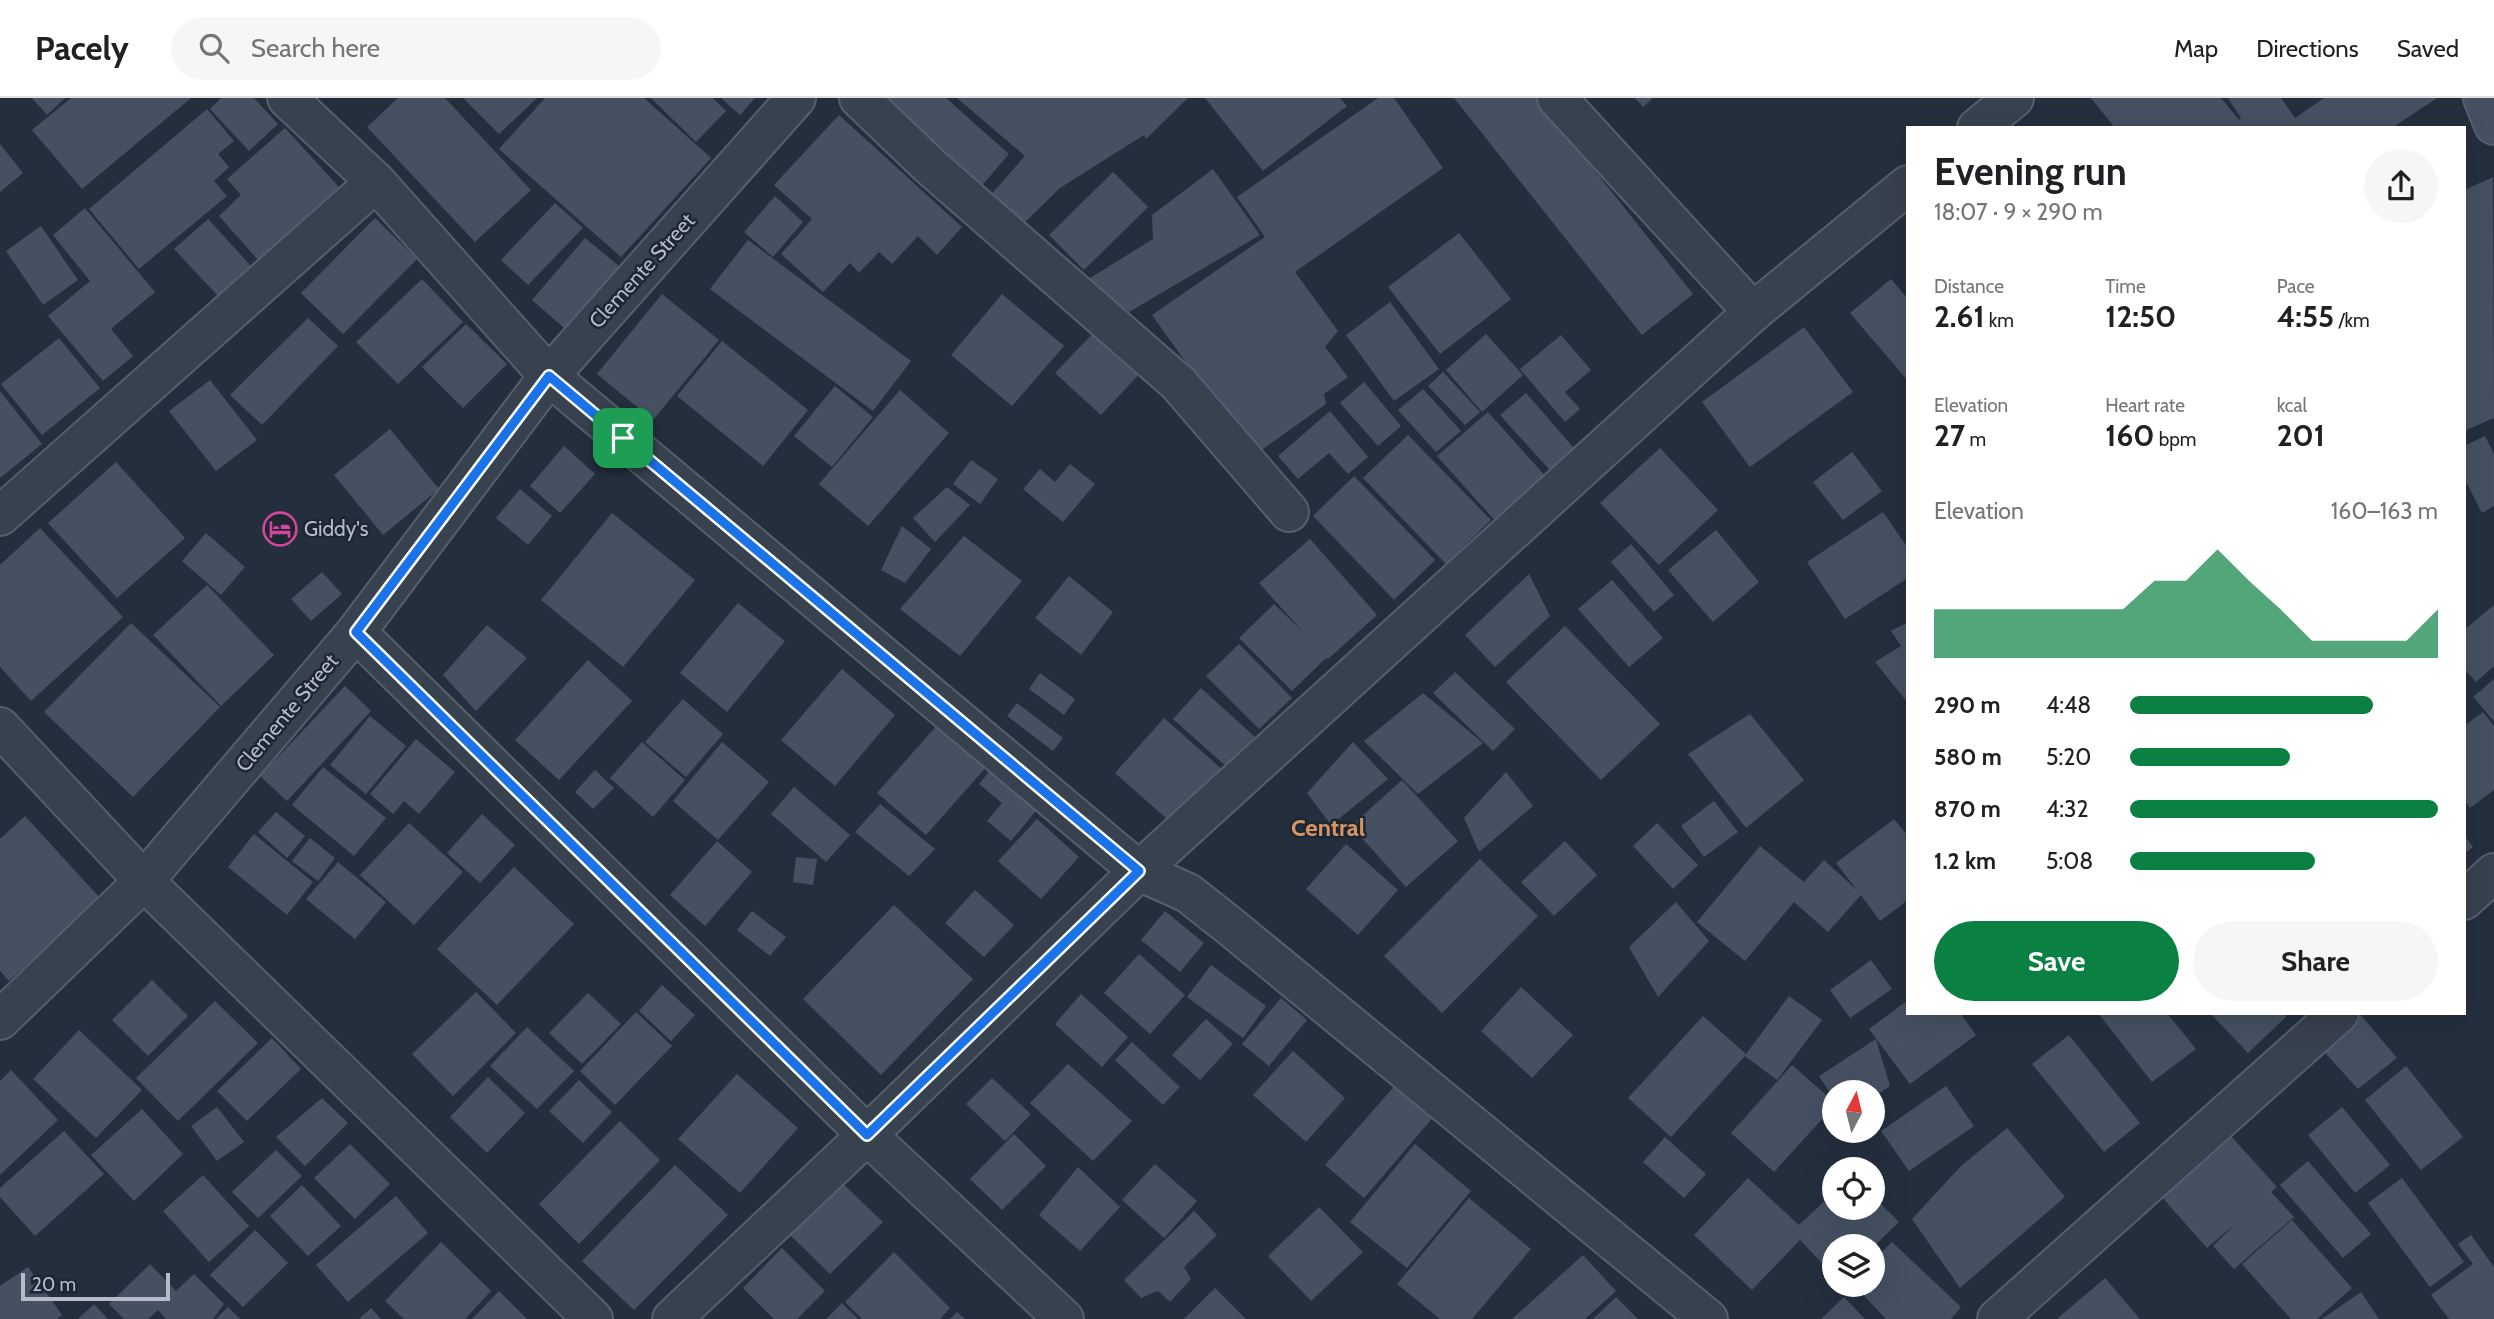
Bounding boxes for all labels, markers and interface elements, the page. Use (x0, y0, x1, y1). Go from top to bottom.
search box (171, 17, 661, 80)
text: Pacely (35, 28, 129, 68)
icon: search (195, 29, 233, 67)
text: Search here (251, 32, 380, 64)
text: Map (2174, 34, 2218, 63)
text: Directions (2256, 34, 2359, 63)
text: Saved (2397, 34, 2459, 63)
text: Evening run (1934, 148, 2127, 195)
button: share (2364, 149, 2438, 223)
text: 18:07 · 9 × 290 m (1934, 198, 2103, 226)
street label: Clemente Street (584, 208, 700, 333)
text: Distance (1934, 275, 2004, 298)
text: Time (2105, 275, 2146, 298)
text: Pace (2277, 275, 2315, 298)
text: 2.61 (1934, 298, 1984, 335)
text: 12:50 (2105, 298, 2176, 335)
text: 4:55 (2277, 298, 2334, 335)
text: km (1984, 309, 2014, 332)
text: /km (2334, 309, 2370, 332)
text: Elevation (1934, 394, 2008, 417)
text: Heart rate (2105, 394, 2185, 417)
text: kcal (2277, 394, 2307, 417)
pin (593, 408, 653, 468)
text: 27 (1934, 417, 1965, 454)
text: 160 (2105, 417, 2154, 454)
text: 201 (2277, 417, 2325, 454)
icon: arrive (604, 419, 642, 457)
text: m (1965, 428, 1986, 451)
text: bpm (2154, 428, 2197, 451)
text: Elevation (1934, 497, 2024, 525)
text: 160–163 m (2331, 497, 2438, 525)
hotel icon: Giddy's (261, 510, 299, 548)
place label: Giddy's (304, 516, 369, 541)
street label: Clemente Street (230, 649, 343, 777)
text: 290 m (1934, 691, 2001, 719)
text: 4:48 (2046, 691, 2091, 719)
text: 580 m (1934, 743, 2002, 771)
text: 5:20 (2046, 743, 2091, 771)
text: 870 m (1934, 795, 2001, 823)
text: 4:32 (2046, 795, 2089, 823)
district label: Central (1291, 813, 1365, 842)
text: 1.2 km (1934, 847, 1996, 875)
text: 5:08 (2046, 847, 2093, 875)
button: Save (1934, 921, 2179, 1001)
button: Share (2193, 921, 2438, 1001)
north arrow (1822, 1080, 1885, 1143)
map controls (1822, 1080, 1885, 1297)
button: locate (1822, 1157, 1885, 1220)
button: layers (1822, 1234, 1885, 1297)
scale bar (21, 1270, 170, 1302)
text: 20 m (32, 1273, 76, 1296)

